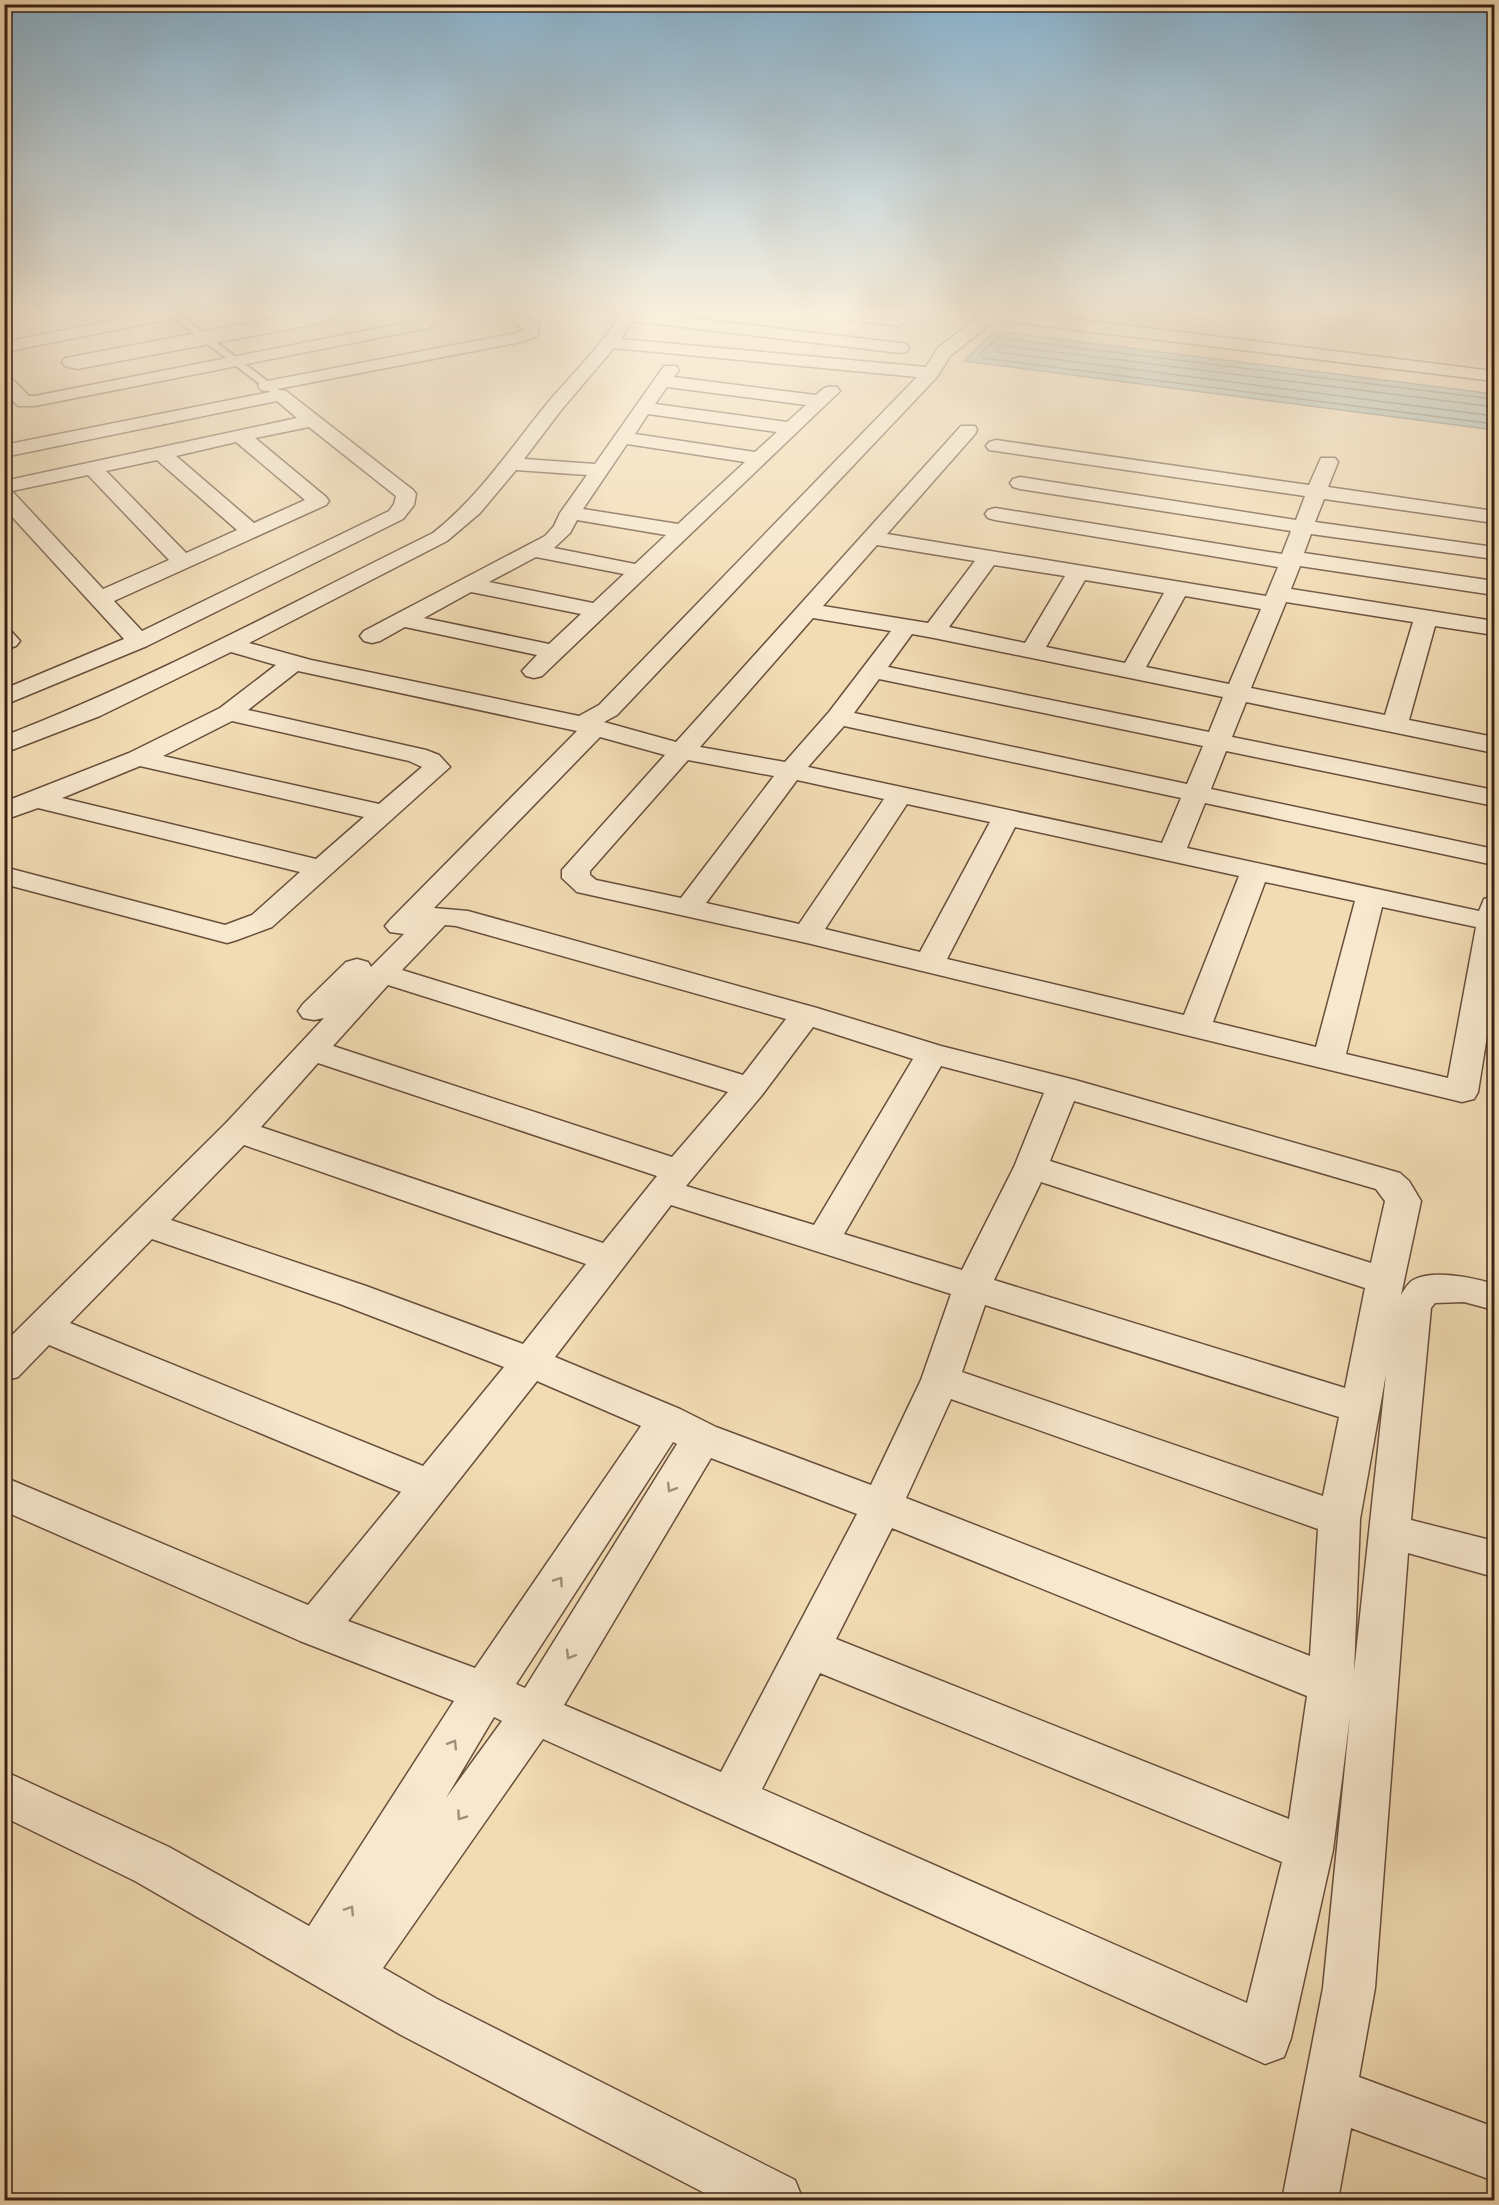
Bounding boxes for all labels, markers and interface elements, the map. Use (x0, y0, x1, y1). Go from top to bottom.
one-way arrow (667, 1482, 679, 1492)
one-way arrow (552, 1576, 563, 1587)
one-way arrow (566, 1648, 577, 1659)
one-way arrow (445, 1740, 457, 1750)
one-way arrow (457, 1810, 468, 1821)
one-way arrow (342, 1905, 353, 1916)

